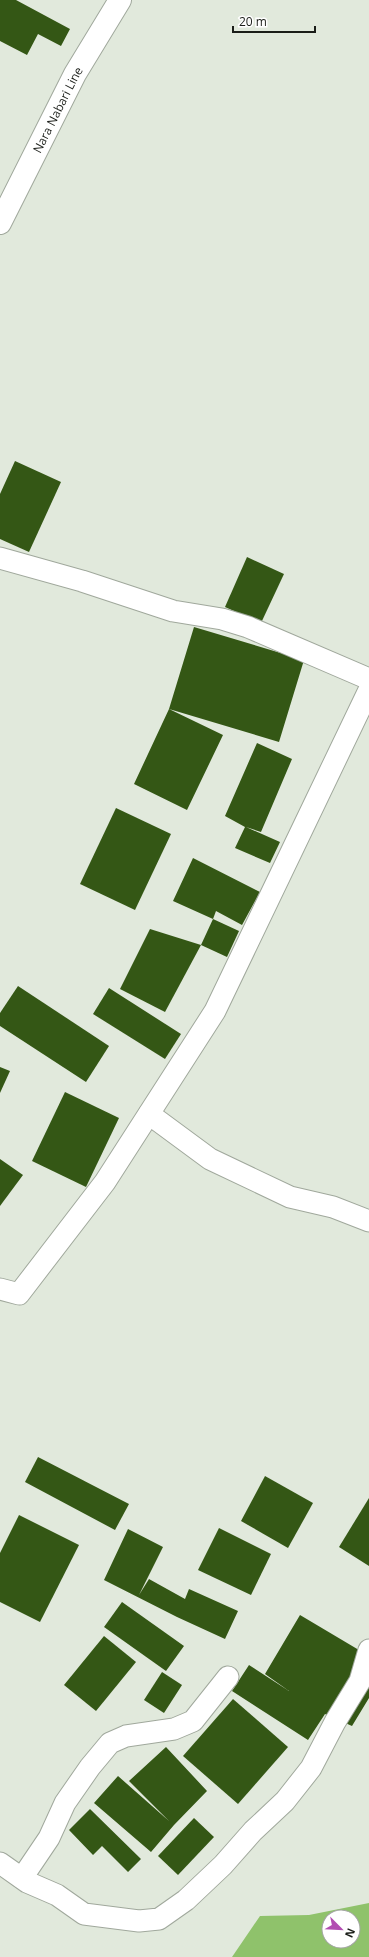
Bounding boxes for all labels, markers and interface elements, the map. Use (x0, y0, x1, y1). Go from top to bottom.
scale bar (233, 8, 315, 34)
text: 20 m (239, 13, 267, 30)
street label: Nara Nabari Line (28, 63, 86, 156)
north arrow (321, 1909, 361, 1949)
text: N (342, 1926, 359, 1940)

